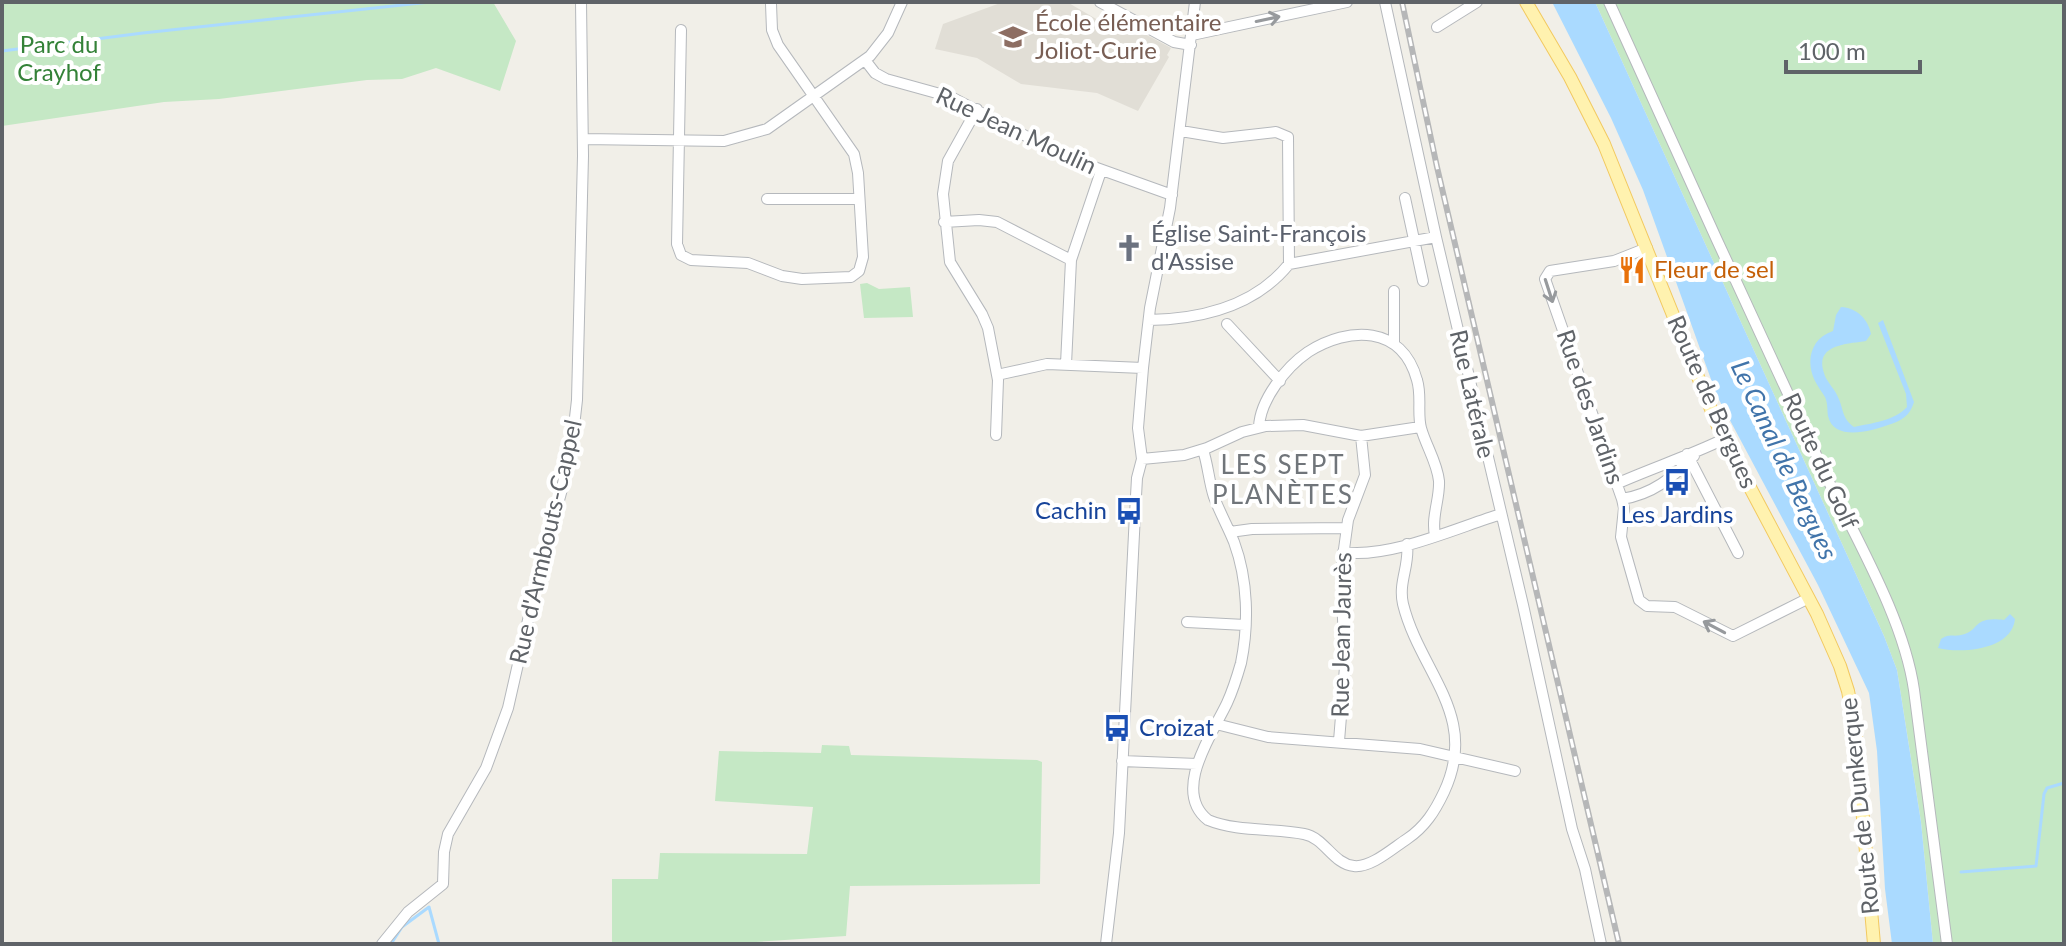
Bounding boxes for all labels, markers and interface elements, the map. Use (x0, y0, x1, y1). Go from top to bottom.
place label: École élémentaire Joliot-Curie (1035, 7, 1221, 64)
one-way arrow (1255, 11, 1280, 26)
school or university icon: École élémentaire Joliot-Curie (998, 22, 1028, 52)
scale bar (1786, 24, 1920, 74)
park label: Parc du Crayhof (17, 29, 101, 86)
text: 100 m (1798, 36, 1866, 65)
street label: Rue Jean Moulin (932, 80, 1101, 179)
place label: Église Saint-François d'Assise (1151, 218, 1366, 275)
church icon: Église Saint-François d'Assise (1114, 233, 1144, 263)
place label: Fleur de sel (1654, 254, 1774, 283)
restaurant icon: Fleur de sel (1617, 255, 1647, 285)
one-way arrow (1543, 278, 1558, 303)
street label: Route de Bergues (1662, 310, 1764, 492)
street label: Rue des Jardins (1551, 325, 1631, 488)
street label: Rue Latérale (1445, 327, 1502, 461)
water label: Le Canal de Bergues (1725, 355, 1845, 564)
street label: Route du Golf (1777, 388, 1866, 533)
street label: Rue d'Armbouts-Cappel (502, 417, 587, 667)
district label: LES SEPT PLANÈTES (1212, 448, 1354, 510)
bus stop icon: Les Jardins (1662, 467, 1692, 497)
place label: Cachin (1035, 495, 1107, 524)
bus stop icon: Cachin (1114, 496, 1144, 526)
place label: Les Jardins (1621, 499, 1733, 528)
street label: Rue Jean Jaurès (1325, 552, 1356, 718)
one-way arrow (1703, 619, 1726, 635)
street label: Route de Dunkerque (1833, 696, 1884, 916)
place label: Croizat (1139, 712, 1214, 741)
bus stop icon: Croizat (1102, 713, 1132, 743)

